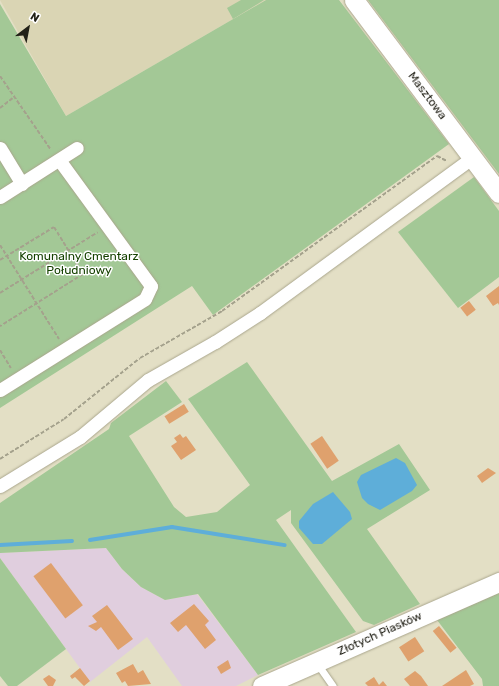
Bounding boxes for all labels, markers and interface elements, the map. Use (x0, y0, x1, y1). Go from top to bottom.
north arrow (8, 8, 48, 48)
text: N (28, 10, 41, 25)
street label: Masztowa (404, 69, 450, 123)
park label: Komunalny Cmentarz Południowy (19, 250, 139, 278)
street label: Złotych Piasków (336, 609, 424, 659)

